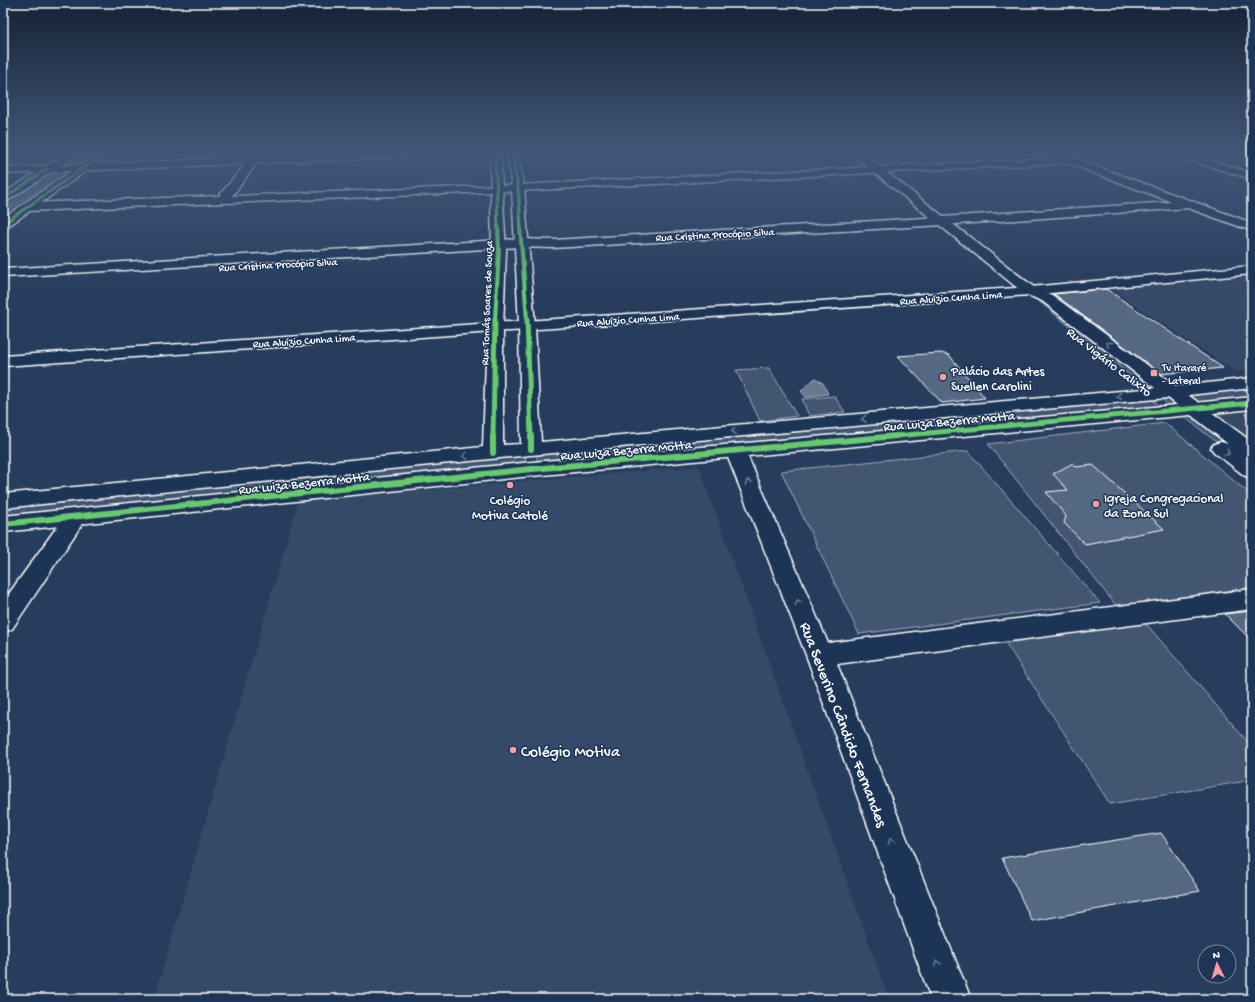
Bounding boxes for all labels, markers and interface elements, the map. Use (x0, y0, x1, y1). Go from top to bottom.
street label: Rua Cristina Procópio Silva (655, 227, 776, 245)
street label: Rua Tomás Soares de Souza (480, 240, 496, 366)
street label: Rua Cristina Procópio Silva (218, 257, 339, 275)
street label: Rua Aluízio Cunha Lima (899, 289, 1004, 309)
street label: Rua Aluízio Cunha Lima (576, 311, 681, 331)
street label: Rua Vigário Calixto (1063, 325, 1154, 401)
street label: Rua Aluízio Cunha Lima (252, 332, 357, 352)
one-way arrow (1107, 342, 1114, 349)
place label: Tv Itararé - Lateral (1161, 363, 1207, 388)
place label: Palácio das Artes Suellen Carolini (950, 365, 1046, 395)
marker: Tv Itararé - Lateral (1149, 368, 1159, 378)
marker: Palácio das Artes Suellen Carolini (938, 372, 948, 382)
one-way arrow (1116, 391, 1122, 400)
street label: Rua Luiza Bezerra Motta (883, 409, 1016, 436)
one-way arrow (861, 414, 867, 423)
one-way arrow (731, 426, 737, 435)
street label: Rua Luiza Bezerra Motta (560, 438, 693, 465)
one-way arrow (1223, 448, 1230, 455)
one-way arrow (462, 451, 468, 460)
street label: Rua Luiza Bezerra Motta (238, 470, 371, 499)
one-way arrow (745, 479, 753, 487)
marker: Colégio Motiva Catolé (505, 480, 515, 490)
place label: Igreja Congregacional da Zona Sul (1104, 492, 1224, 522)
place label: Colégio Motiva Catolé (472, 494, 548, 524)
marker: Igreja Congregacional da Zona Sul (1091, 499, 1101, 509)
one-way arrow (795, 599, 803, 607)
street label: Rua Severino Cândido Fernandes (794, 620, 890, 831)
place label: Colégio Motiva (521, 744, 621, 763)
marker: Colégio Motiva (508, 745, 518, 755)
one-way arrow (887, 838, 895, 845)
north arrow (1197, 944, 1237, 984)
text: N (1212, 950, 1220, 962)
one-way arrow (933, 959, 941, 966)

